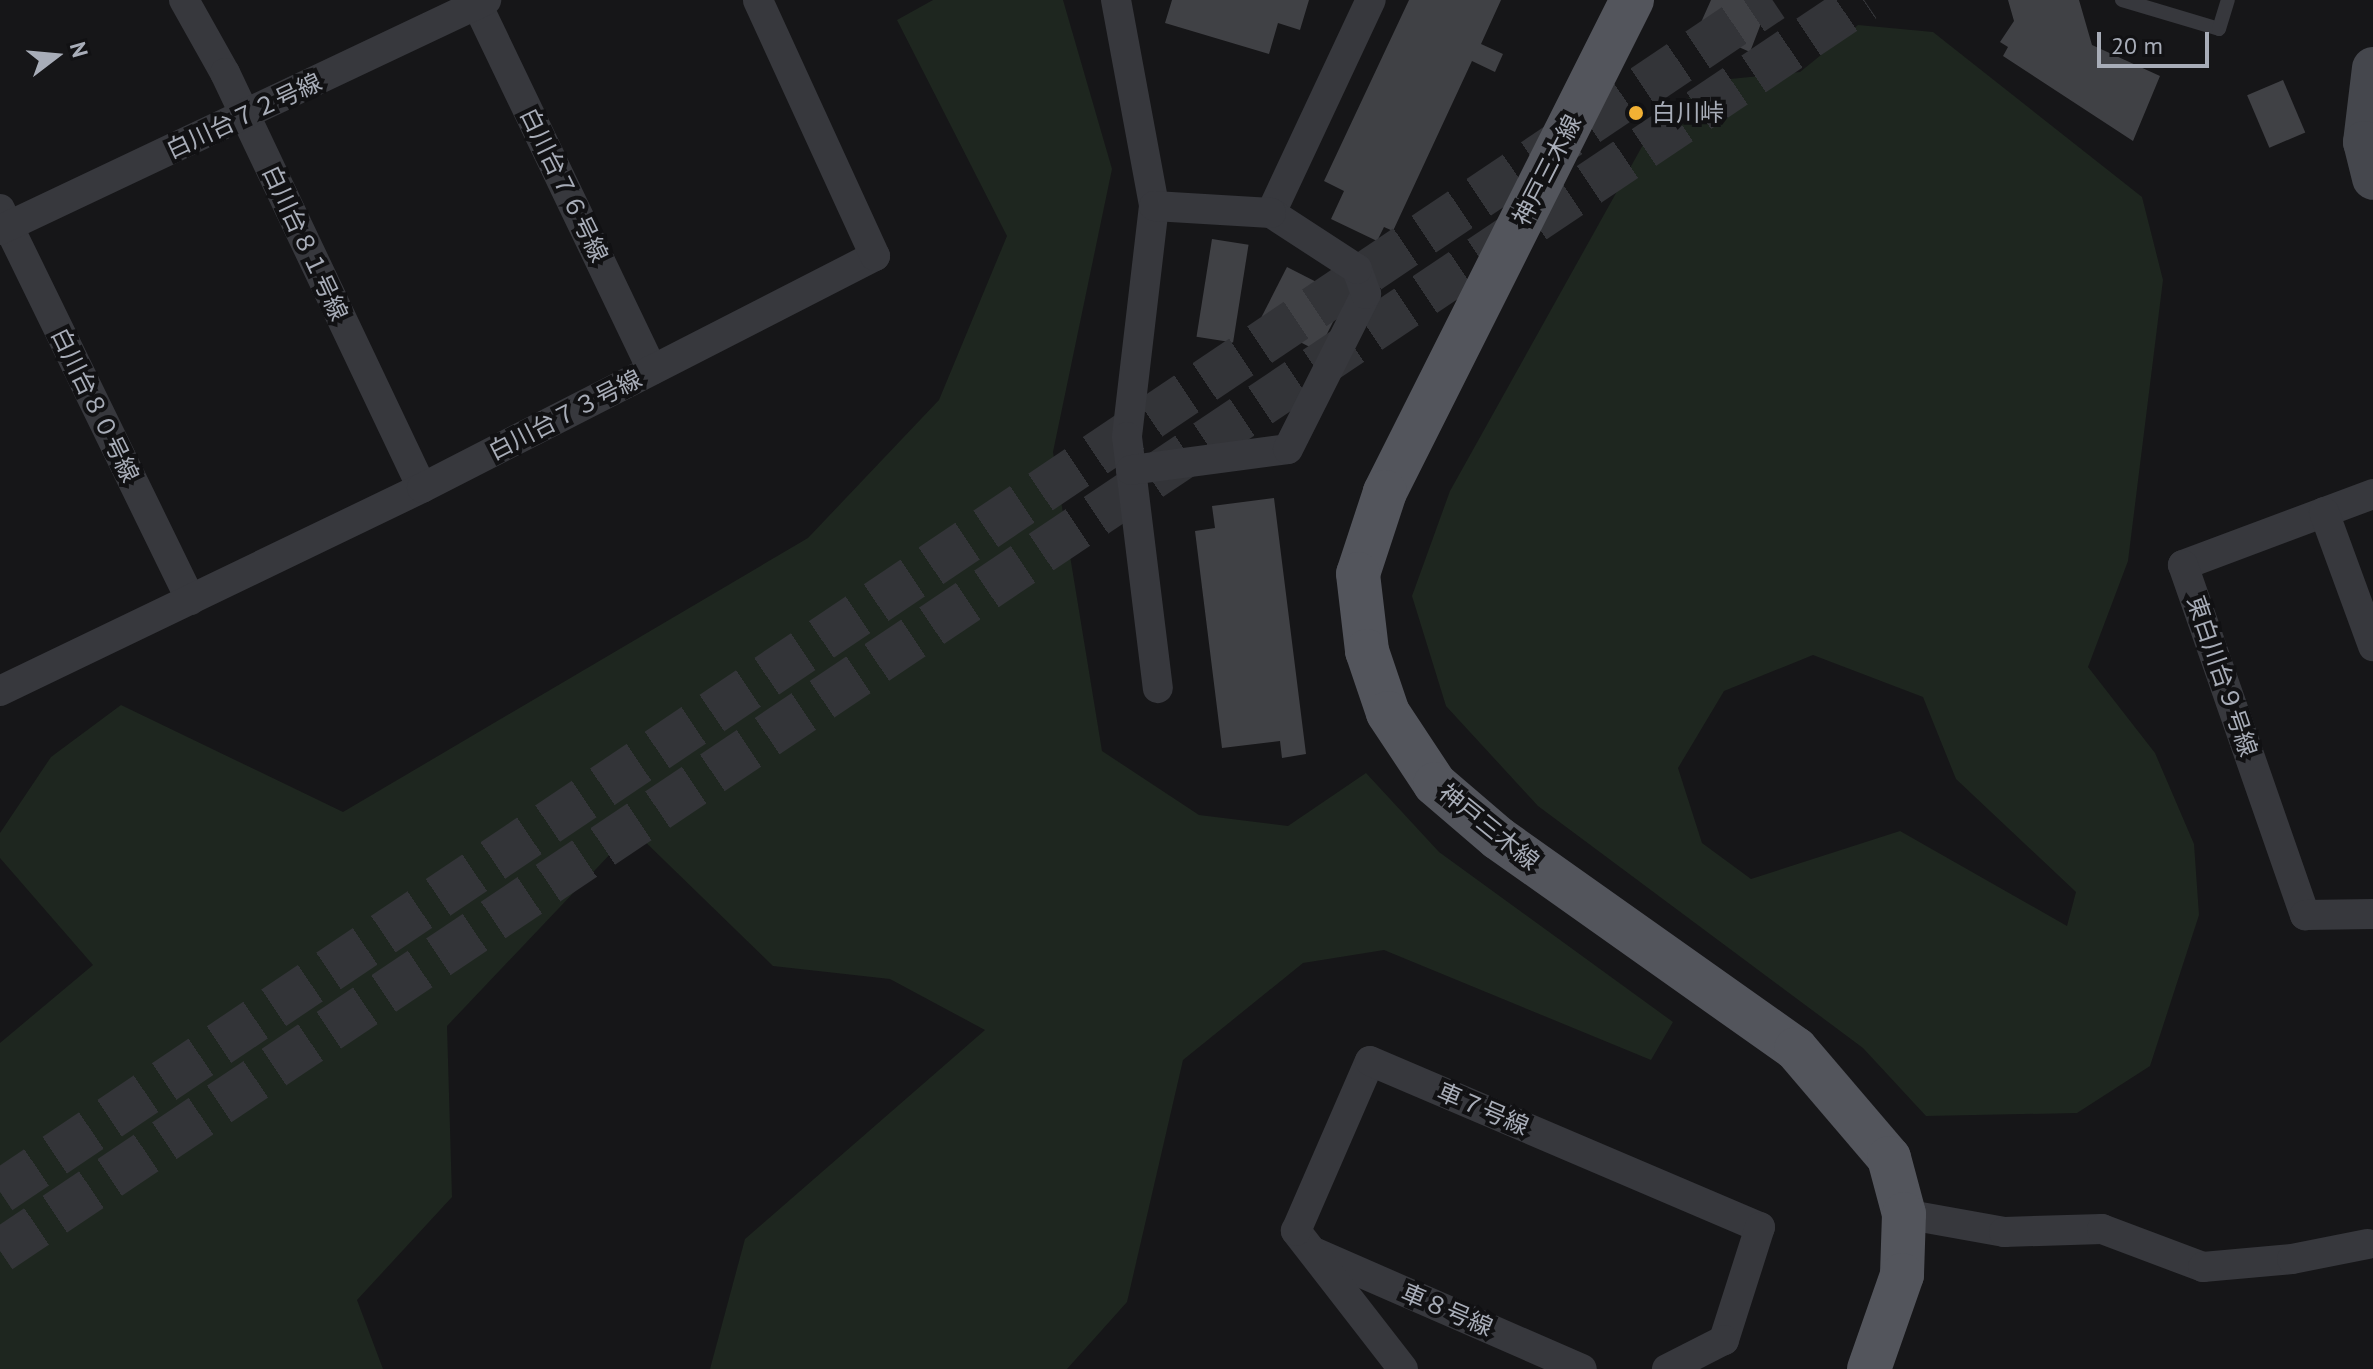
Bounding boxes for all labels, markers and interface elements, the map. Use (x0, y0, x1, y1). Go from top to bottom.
north arrow (16, 16, 96, 96)
scale bar (2101, 16, 2213, 66)
text: 20 m (2111, 30, 2163, 61)
text: N (64, 39, 95, 60)
street label: 白川台７２号線 (162, 67, 326, 165)
place label: 白川峠 (1652, 99, 1724, 127)
street label: 白川台７６号線 (514, 103, 614, 267)
marker: 白川峠 (1627, 104, 1645, 122)
street label: 神戸三木線 (1507, 110, 1587, 230)
street label: 白川台８１号線 (256, 161, 354, 325)
street label: 白川台８０号線 (45, 323, 145, 487)
street label: 白川台７３号線 (484, 364, 646, 466)
street label: 東白川台９号線 (2181, 592, 2263, 760)
street label: 神戸三木線 (1433, 778, 1545, 876)
street label: 車７号線 (1433, 1077, 1533, 1141)
street label: 車８号線 (1397, 1278, 1497, 1342)

